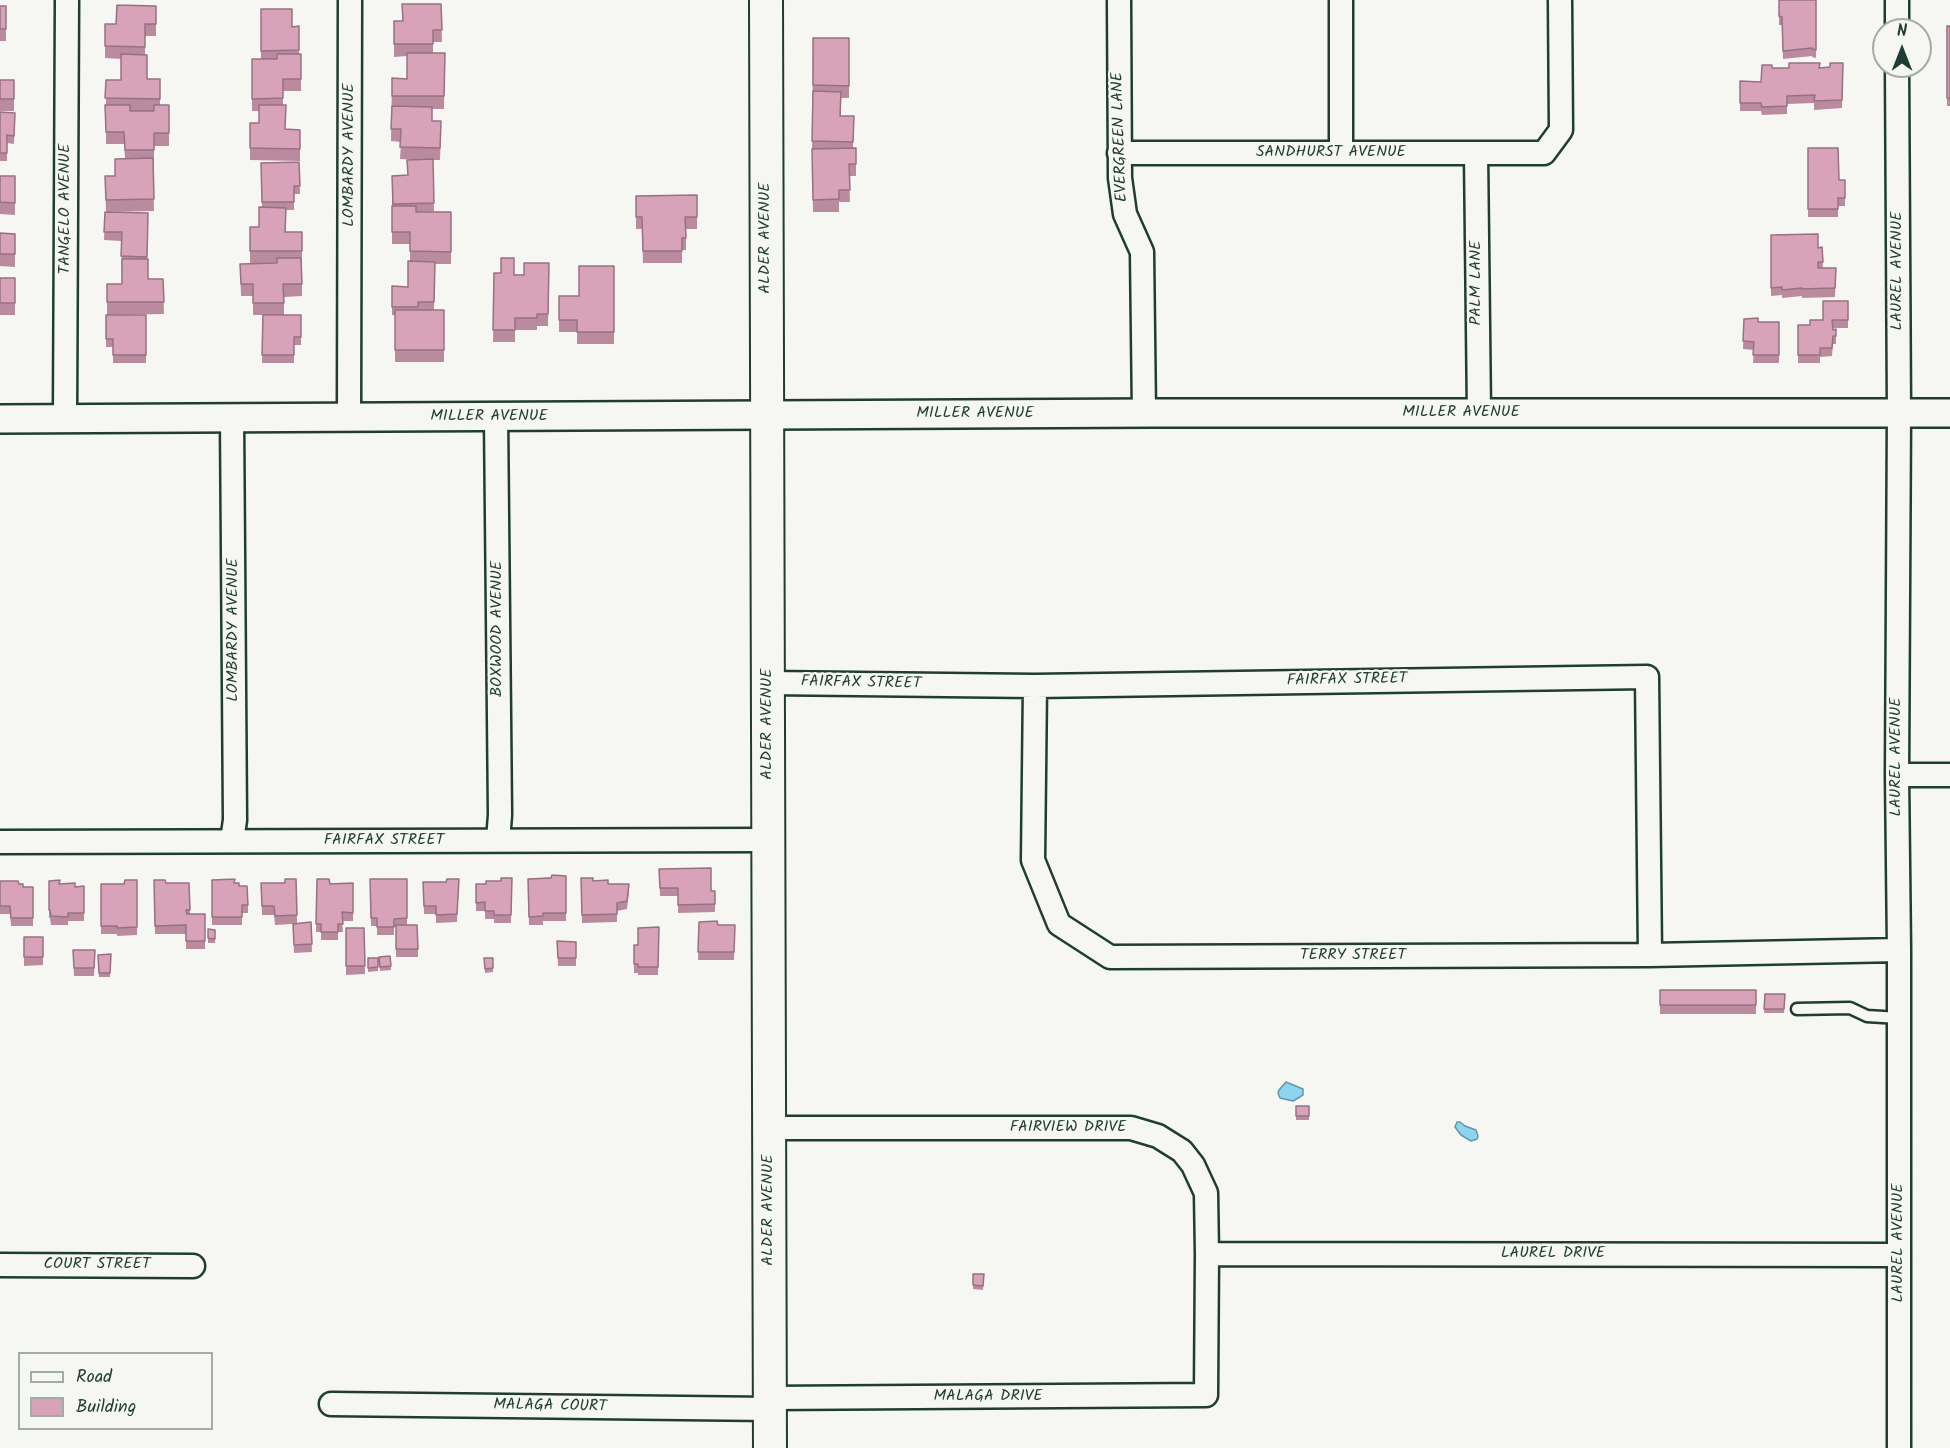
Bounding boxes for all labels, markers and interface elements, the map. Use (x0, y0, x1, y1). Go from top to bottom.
north arrow (1872, 18, 1932, 78)
text: N (1897, 19, 1907, 44)
street label: EVERGREEN LANE (1109, 72, 1133, 202)
street label: LOMBARDY AVENUE (340, 83, 360, 227)
street label: SANDHURST AVENUE (1256, 143, 1406, 163)
street label: TANGELO AVENUE (56, 144, 76, 274)
street label: ALDER AVENUE (756, 182, 776, 294)
street label: LAUREL AVENUE (1888, 211, 1908, 331)
street label: PALM LANE (1467, 241, 1487, 325)
street label: MILLER AVENUE (1402, 403, 1520, 423)
street label: MILLER AVENUE (916, 404, 1034, 424)
street label: MILLER AVENUE (430, 407, 548, 427)
street label: LOMBARDY AVENUE (224, 558, 244, 702)
street label: BOXWOOD AVENUE (488, 561, 508, 697)
street label: ALDER AVENUE (758, 668, 778, 780)
street label: FAIRFAX STREET (1287, 670, 1407, 692)
street label: FAIRFAX STREET (801, 673, 921, 695)
street label: LAUREL AVENUE (1887, 697, 1907, 817)
street label: FAIRFAX STREET (324, 831, 444, 851)
street label: TERRY STREET (1300, 946, 1406, 966)
street label: FAIRVIEW DRIVE (1010, 1118, 1126, 1138)
street label: ALDER AVENUE (759, 1154, 779, 1266)
street label: LAUREL AVENUE (1889, 1183, 1909, 1303)
street label: LAUREL DRIVE (1501, 1244, 1605, 1264)
street label: COURT STREET (44, 1255, 150, 1275)
legend (18, 1352, 213, 1430)
text: Road (76, 1363, 112, 1392)
street label: MALAGA DRIVE (933, 1387, 1043, 1407)
text: Building (76, 1393, 136, 1422)
street label: MALAGA COURT (493, 1396, 607, 1418)

